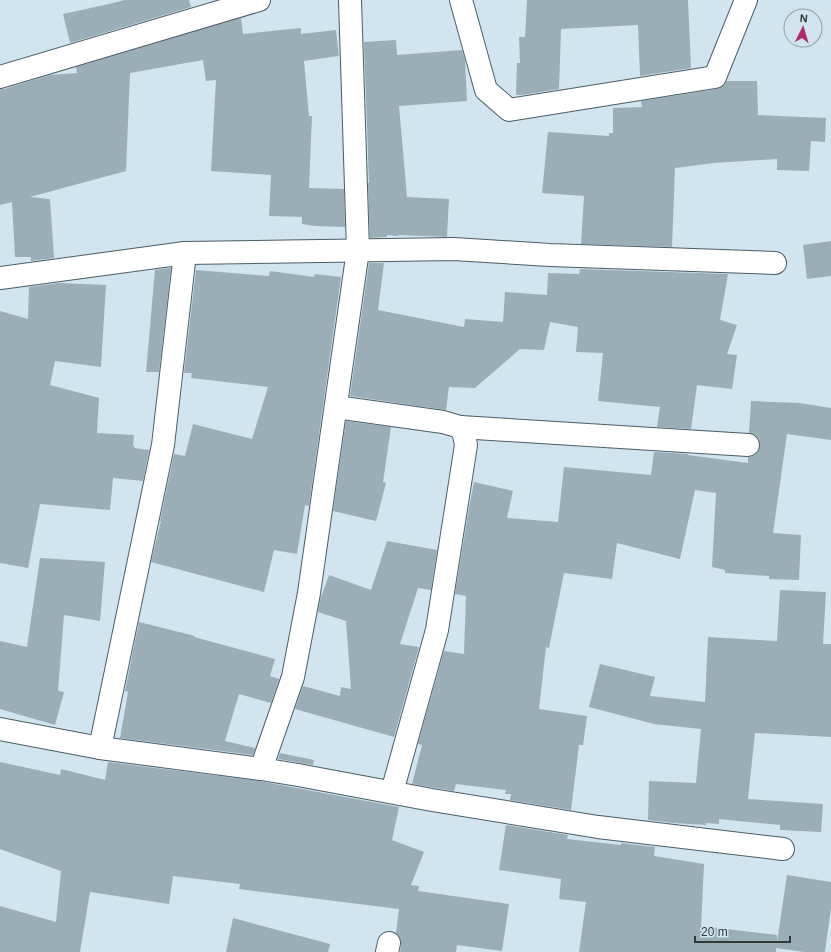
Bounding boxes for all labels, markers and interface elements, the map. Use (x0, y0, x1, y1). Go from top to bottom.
north arrow (783, 8, 823, 48)
text: N (799, 12, 808, 24)
scale bar (695, 918, 790, 944)
text: 20 m (701, 925, 728, 939)

